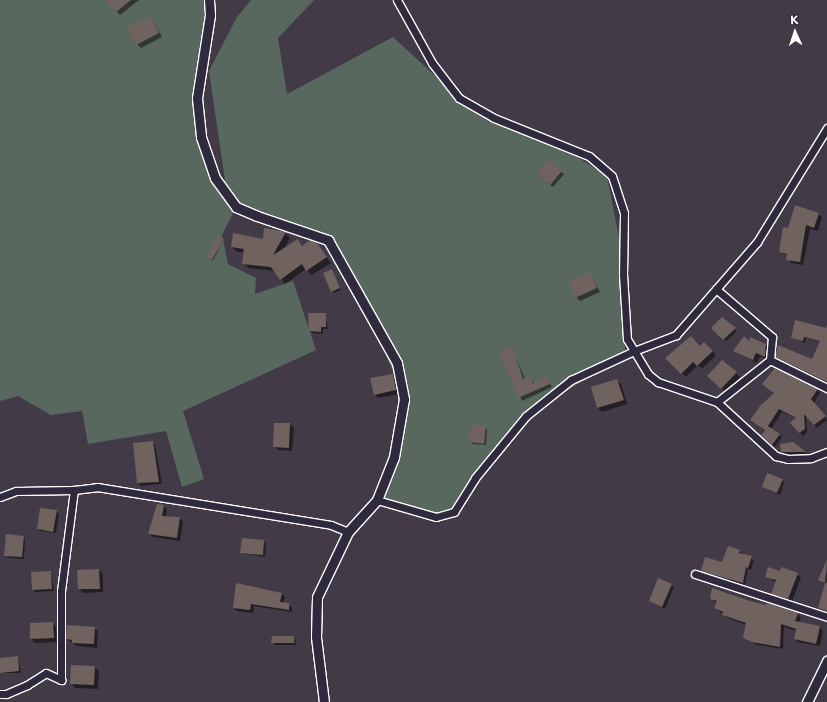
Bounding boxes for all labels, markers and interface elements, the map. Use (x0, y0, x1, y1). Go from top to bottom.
text: K (790, 11, 799, 28)
north arrow (775, 12, 815, 52)

